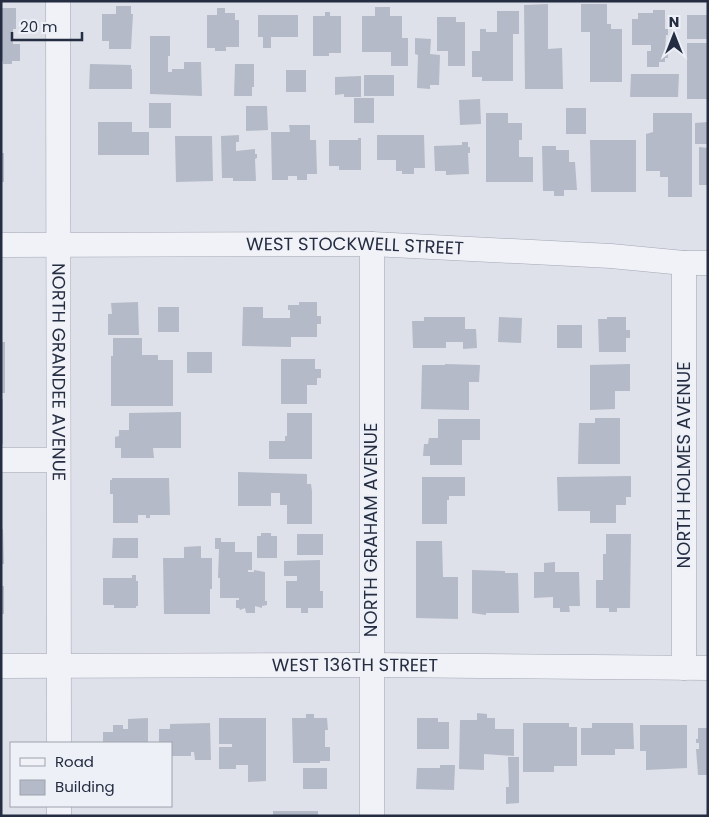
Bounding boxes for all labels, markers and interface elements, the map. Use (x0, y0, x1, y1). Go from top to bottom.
scale bar (12, 10, 82, 42)
north arrow (649, 10, 699, 60)
text: N (669, 12, 679, 32)
text: 20 m (20, 16, 58, 37)
street label: WEST STOCKWELL STREET (246, 231, 465, 261)
street label: NORTH GRANDEE AVENUE (46, 263, 72, 481)
street label: NORTH HOLMES AVENUE (671, 362, 696, 568)
street label: NORTH GRAHAM AVENUE (358, 423, 383, 637)
street label: WEST 136TH STREET (272, 652, 439, 678)
legend (10, 742, 172, 807)
text: Road (55, 751, 94, 772)
text: Building (55, 776, 115, 797)

